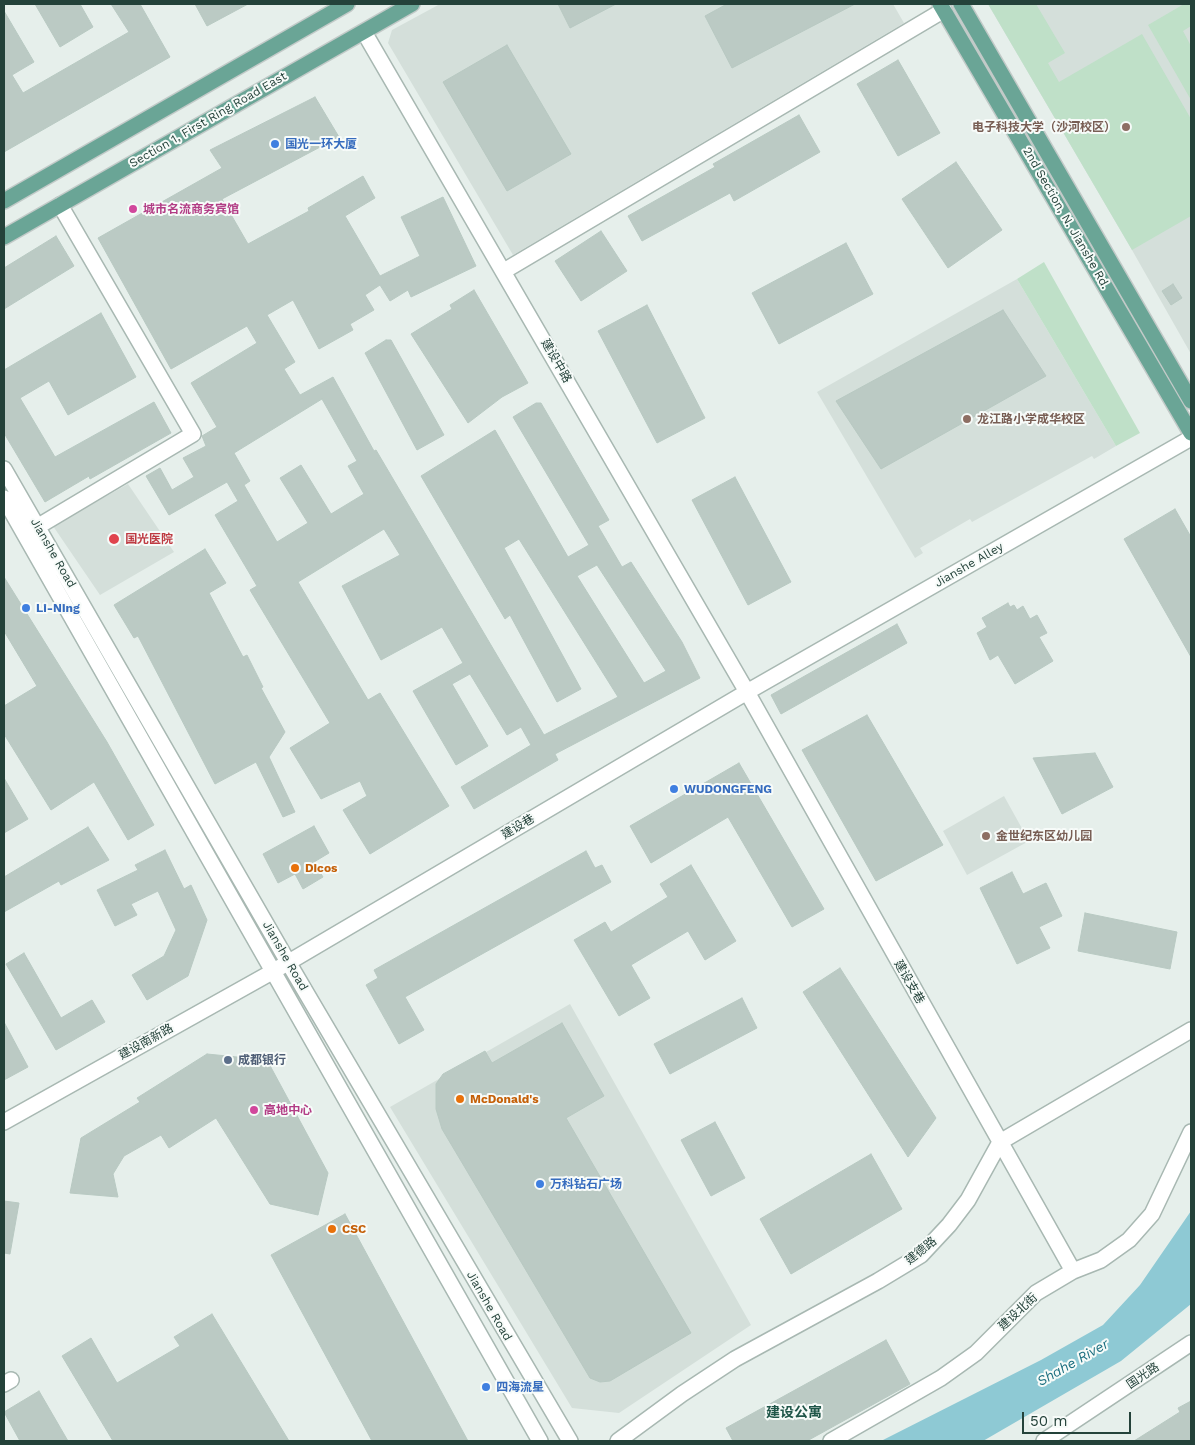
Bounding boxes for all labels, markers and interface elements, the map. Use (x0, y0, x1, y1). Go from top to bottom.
street label: Section 1, First Ring Road East (127, 69, 289, 171)
place label: 电子科技大学（沙河校区） (972, 120, 1116, 134)
marker: 电子科技大学（沙河校区） (1120, 121, 1132, 133)
place label: 国光一环大厦 (285, 137, 357, 151)
marker: 国光一环大厦 (269, 138, 281, 150)
street label: 2nd Section, N. Jianshe Rd. (1020, 145, 1112, 291)
place label: 城市名流商务宾馆 (143, 202, 239, 216)
marker: 城市名流商务宾馆 (127, 203, 139, 215)
street label: 建设中路 (538, 337, 574, 385)
place label: 龙江路小学成华校区 (977, 412, 1085, 426)
marker: 龙江路小学成华校区 (961, 413, 973, 425)
street label: Jianshe Road (27, 516, 79, 590)
marker: 国光医院 (107, 532, 121, 546)
place label: 国光医院 (125, 532, 173, 546)
street label: Jianshe Alley (932, 540, 1006, 590)
place label: Li-Ning (36, 601, 80, 615)
marker: Li-Ning (20, 602, 32, 614)
place label: WUDONGFENG (684, 782, 772, 796)
marker: WUDONGFENG (668, 783, 680, 795)
street label: 建设巷 (499, 812, 537, 842)
place label: 金世纪东区幼儿园 (996, 829, 1092, 843)
marker: 金世纪东区幼儿园 (980, 830, 992, 842)
place label: Dicos (305, 861, 337, 875)
marker: Dicos (289, 862, 301, 874)
street label: Jianshe Road (259, 919, 311, 993)
street label: 建设支巷 (891, 958, 927, 1006)
street label: 建设南新路 (116, 1021, 176, 1063)
place label: 成都银行 (238, 1053, 286, 1067)
marker: 成都银行 (222, 1054, 234, 1066)
place label: McDonald's (470, 1092, 539, 1106)
marker: McDonald's (454, 1093, 466, 1105)
place label: 高地中心 (264, 1103, 312, 1117)
marker: 高地中心 (248, 1104, 260, 1116)
place label: 万科钻石广场 (550, 1177, 622, 1191)
marker: 万科钻石广场 (534, 1178, 546, 1190)
place label: CSC (342, 1222, 366, 1236)
marker: CSC (326, 1223, 338, 1235)
street label: 建德路 (902, 1234, 940, 1268)
street label: Jianshe Road (463, 1269, 515, 1343)
street label: 建设北街 (996, 1290, 1040, 1334)
water label: Shahe River (1034, 1336, 1112, 1390)
street label: 国光路 (1124, 1360, 1162, 1392)
place label: 四海流星 (496, 1380, 544, 1394)
marker: 四海流星 (480, 1381, 492, 1393)
scale bar (1025, 1402, 1134, 1434)
district label: 建设公寓 (766, 1405, 822, 1421)
text: 50 m (1030, 1412, 1067, 1430)

